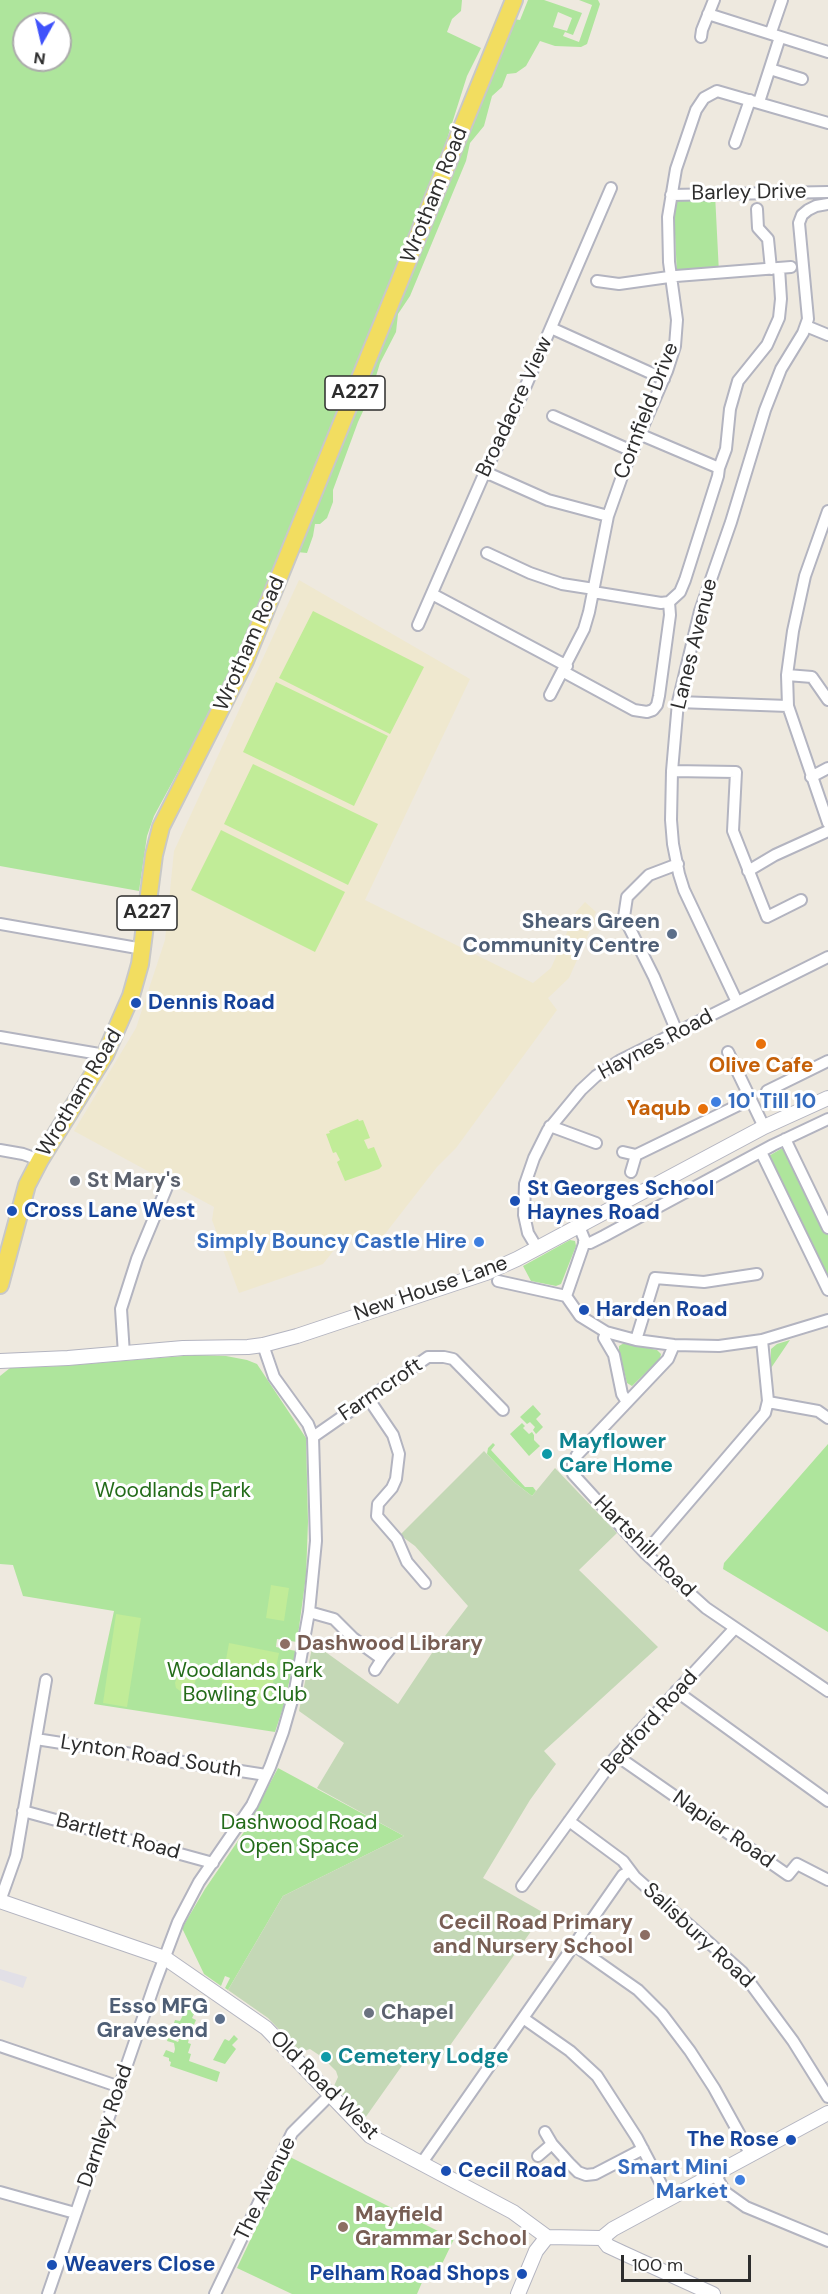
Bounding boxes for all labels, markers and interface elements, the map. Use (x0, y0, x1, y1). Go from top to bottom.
north arrow (12, 12, 72, 72)
text: N (32, 47, 47, 70)
street label: Wrotham Road (396, 123, 474, 267)
street label: Barley Drive (691, 179, 807, 207)
street label: Broadacre View (471, 333, 559, 481)
street label: Cornfield Drive (609, 339, 685, 483)
road number: A227 (325, 376, 385, 410)
street label: Wrotham Road (209, 573, 291, 715)
street label: Lanes Avenue (667, 576, 723, 712)
road number: A227 (117, 896, 177, 930)
place label: Shears Green Community Centre (463, 909, 660, 959)
marker: Shears Green Community Centre (665, 927, 679, 941)
place label: Dennis Road (148, 990, 275, 1016)
marker: Dennis Road (129, 996, 143, 1010)
street label: Haynes Road (594, 1004, 718, 1086)
street label: Wrotham Road (32, 1025, 128, 1161)
marker: Olive Cafe (754, 1037, 768, 1051)
place label: Olive Cafe (709, 1053, 813, 1079)
place label: 10' Till 10 (728, 1089, 816, 1115)
marker: 10' Till 10 (709, 1095, 723, 1109)
place label: Yaqub (627, 1096, 691, 1122)
marker: Yaqub (696, 1102, 710, 1116)
place label: St Mary's (87, 1168, 181, 1194)
marker: St Mary's (68, 1174, 82, 1188)
place label: St Georges School Haynes Road (527, 1176, 714, 1226)
marker: St Georges School Haynes Road (508, 1194, 522, 1208)
place label: Cross Lane West (24, 1198, 195, 1224)
marker: Cross Lane West (5, 1204, 19, 1218)
place label: Simply Bouncy Castle Hire (197, 1229, 467, 1255)
marker: Simply Bouncy Castle Hire (472, 1235, 486, 1249)
street label: New House Lane (351, 1251, 511, 1327)
place label: Harden Road (596, 1297, 728, 1323)
marker: Harden Road (577, 1303, 591, 1317)
street label: Farmcroft (334, 1353, 428, 1427)
place label: Mayflower Care Home (559, 1429, 673, 1479)
marker: Mayflower Care Home (540, 1447, 554, 1461)
park label: Woodlands Park (95, 1478, 251, 1504)
street label: Hartshill Road (588, 1491, 700, 1603)
place label: Dashwood Library (297, 1631, 483, 1657)
marker: Dashwood Library (278, 1637, 292, 1651)
park label: Woodlands Park Bowling Club (167, 1658, 323, 1708)
street label: Bedford Road (596, 1666, 704, 1780)
street label: Lynton Road South (59, 1730, 243, 1784)
street label: Napier Road (667, 1786, 779, 1874)
street label: Bartlett Road (53, 1808, 183, 1866)
park label: Dashwood Road Open Space (221, 1810, 377, 1860)
street label: Salisbury Road (637, 1878, 759, 1994)
place label: Cecil Road Primary and Nursery School (433, 1910, 633, 1960)
marker: Cecil Road Primary and Nursery School (638, 1928, 652, 1942)
place label: Esso MFG Gravesend (97, 1994, 208, 2044)
place label: Chapel (381, 2000, 454, 2026)
marker: Chapel (362, 2006, 376, 2020)
marker: Esso MFG Gravesend (213, 2012, 227, 2026)
street label: Old Road West (264, 2026, 384, 2146)
place label: Cemetery Lodge (338, 2044, 509, 2070)
marker: Cemetery Lodge (319, 2050, 333, 2064)
street label: Darnley Road (73, 2061, 139, 2191)
place label: The Rose (687, 2127, 779, 2153)
street label: The Avenue (230, 2133, 302, 2245)
marker: The Rose (784, 2133, 798, 2147)
place label: Smart Mini Market (618, 2155, 728, 2205)
place label: Cecil Road (458, 2158, 567, 2184)
marker: Cecil Road (439, 2164, 453, 2178)
marker: Smart Mini Market (733, 2173, 747, 2187)
place label: Mayfield Grammar School (355, 2202, 527, 2252)
marker: Mayfield Grammar School (336, 2220, 350, 2234)
scale bar (624, 2243, 754, 2281)
place label: Weavers Close (64, 2252, 215, 2278)
text: 100 m (632, 2253, 683, 2277)
marker: Weavers Close (45, 2258, 59, 2272)
place label: Pelham Road Shops (310, 2261, 510, 2287)
marker: Pelham Road Shops (515, 2267, 529, 2281)

